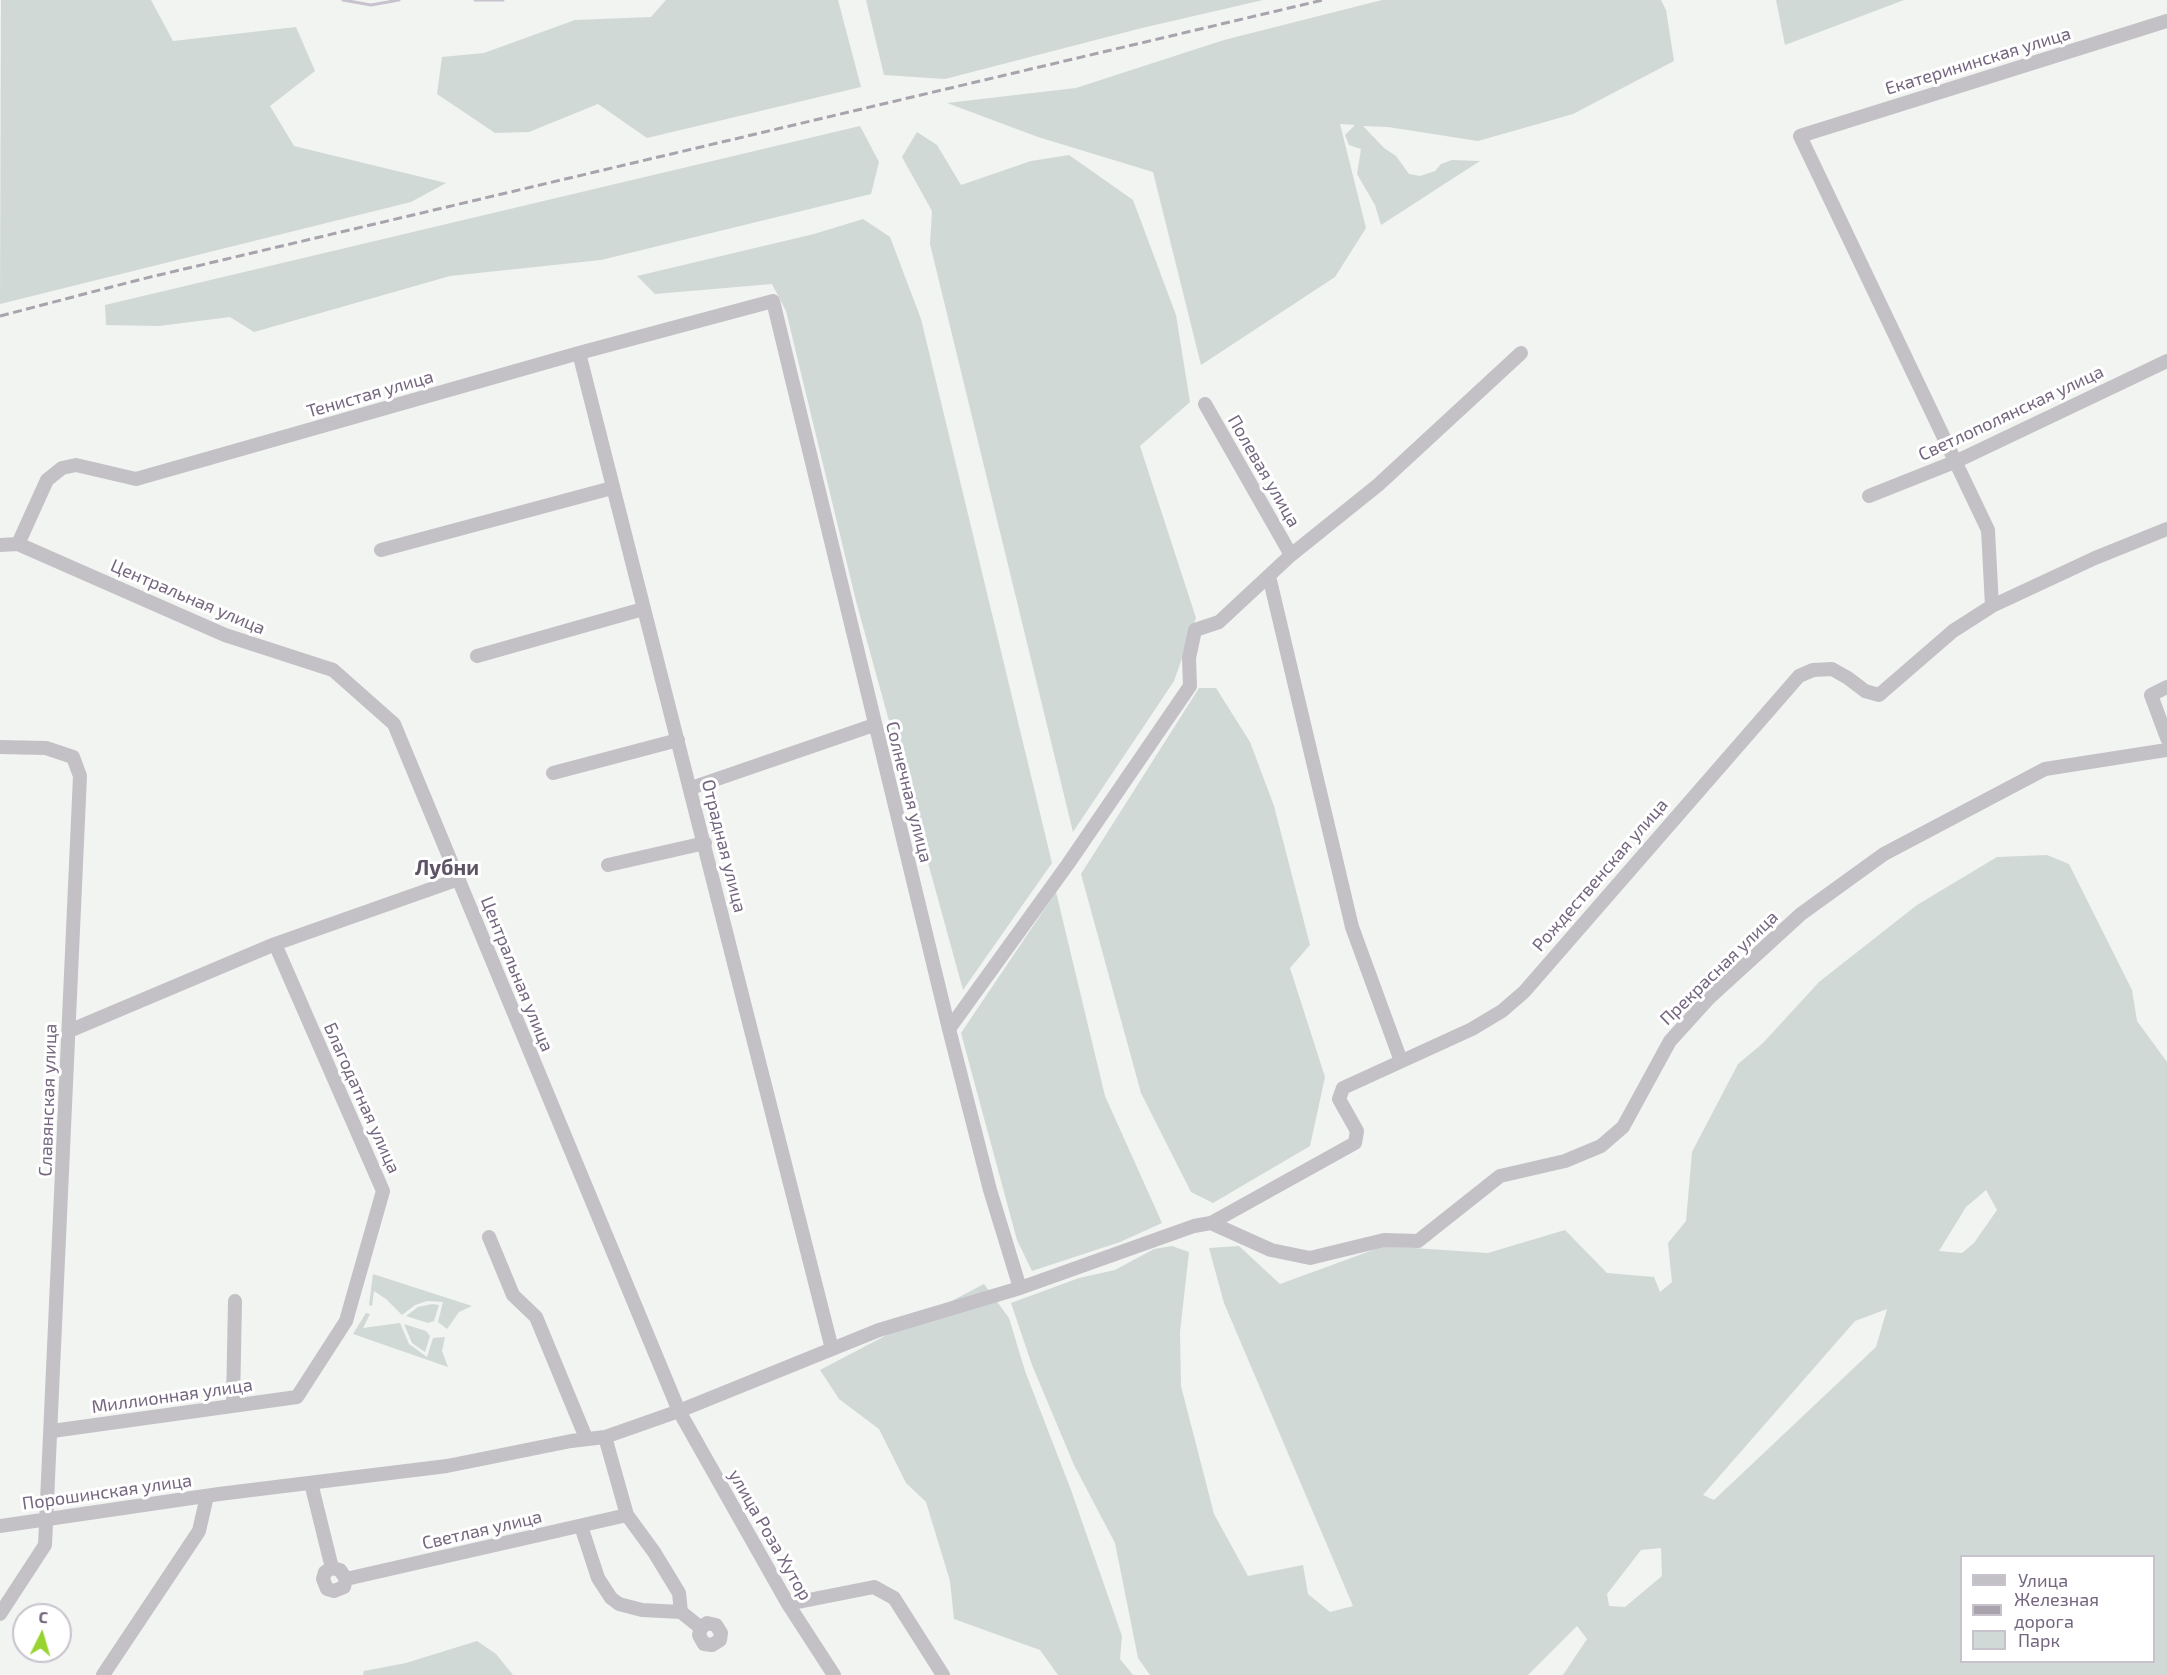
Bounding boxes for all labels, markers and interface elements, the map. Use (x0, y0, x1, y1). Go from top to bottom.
street label: Екатерининская улица (1882, 22, 2074, 100)
street label: Светлополянская улица (1915, 360, 2107, 466)
street label: Тенистая улица (304, 366, 436, 422)
street label: Полевая улица (1223, 411, 1305, 531)
street label: Центральная улица (107, 555, 269, 639)
street label: Солнечная улица (881, 719, 937, 865)
street label: Отрадная улица (697, 777, 751, 915)
street label: Рождественская улица (1528, 794, 1672, 956)
district label: Лубни (415, 855, 479, 881)
street label: Центральная улица (476, 893, 558, 1055)
street label: Прекрасная улица (1656, 906, 1782, 1030)
street label: Благодатная улица (319, 1019, 405, 1177)
street label: Славянская улица (35, 1023, 61, 1177)
street label: Миллионная улица (90, 1374, 254, 1418)
street label: улица Роза Хутор (724, 1466, 816, 1604)
street label: Порошинская улица (21, 1469, 193, 1515)
street label: Светлая улица (420, 1506, 544, 1554)
legend (1960, 1555, 2155, 1663)
text: Улица (2018, 1569, 2068, 1591)
text: Железная дорога (2014, 1588, 2099, 1632)
north arrow (12, 1603, 72, 1663)
text: С (38, 1607, 49, 1626)
text: Парк (2018, 1629, 2060, 1651)

